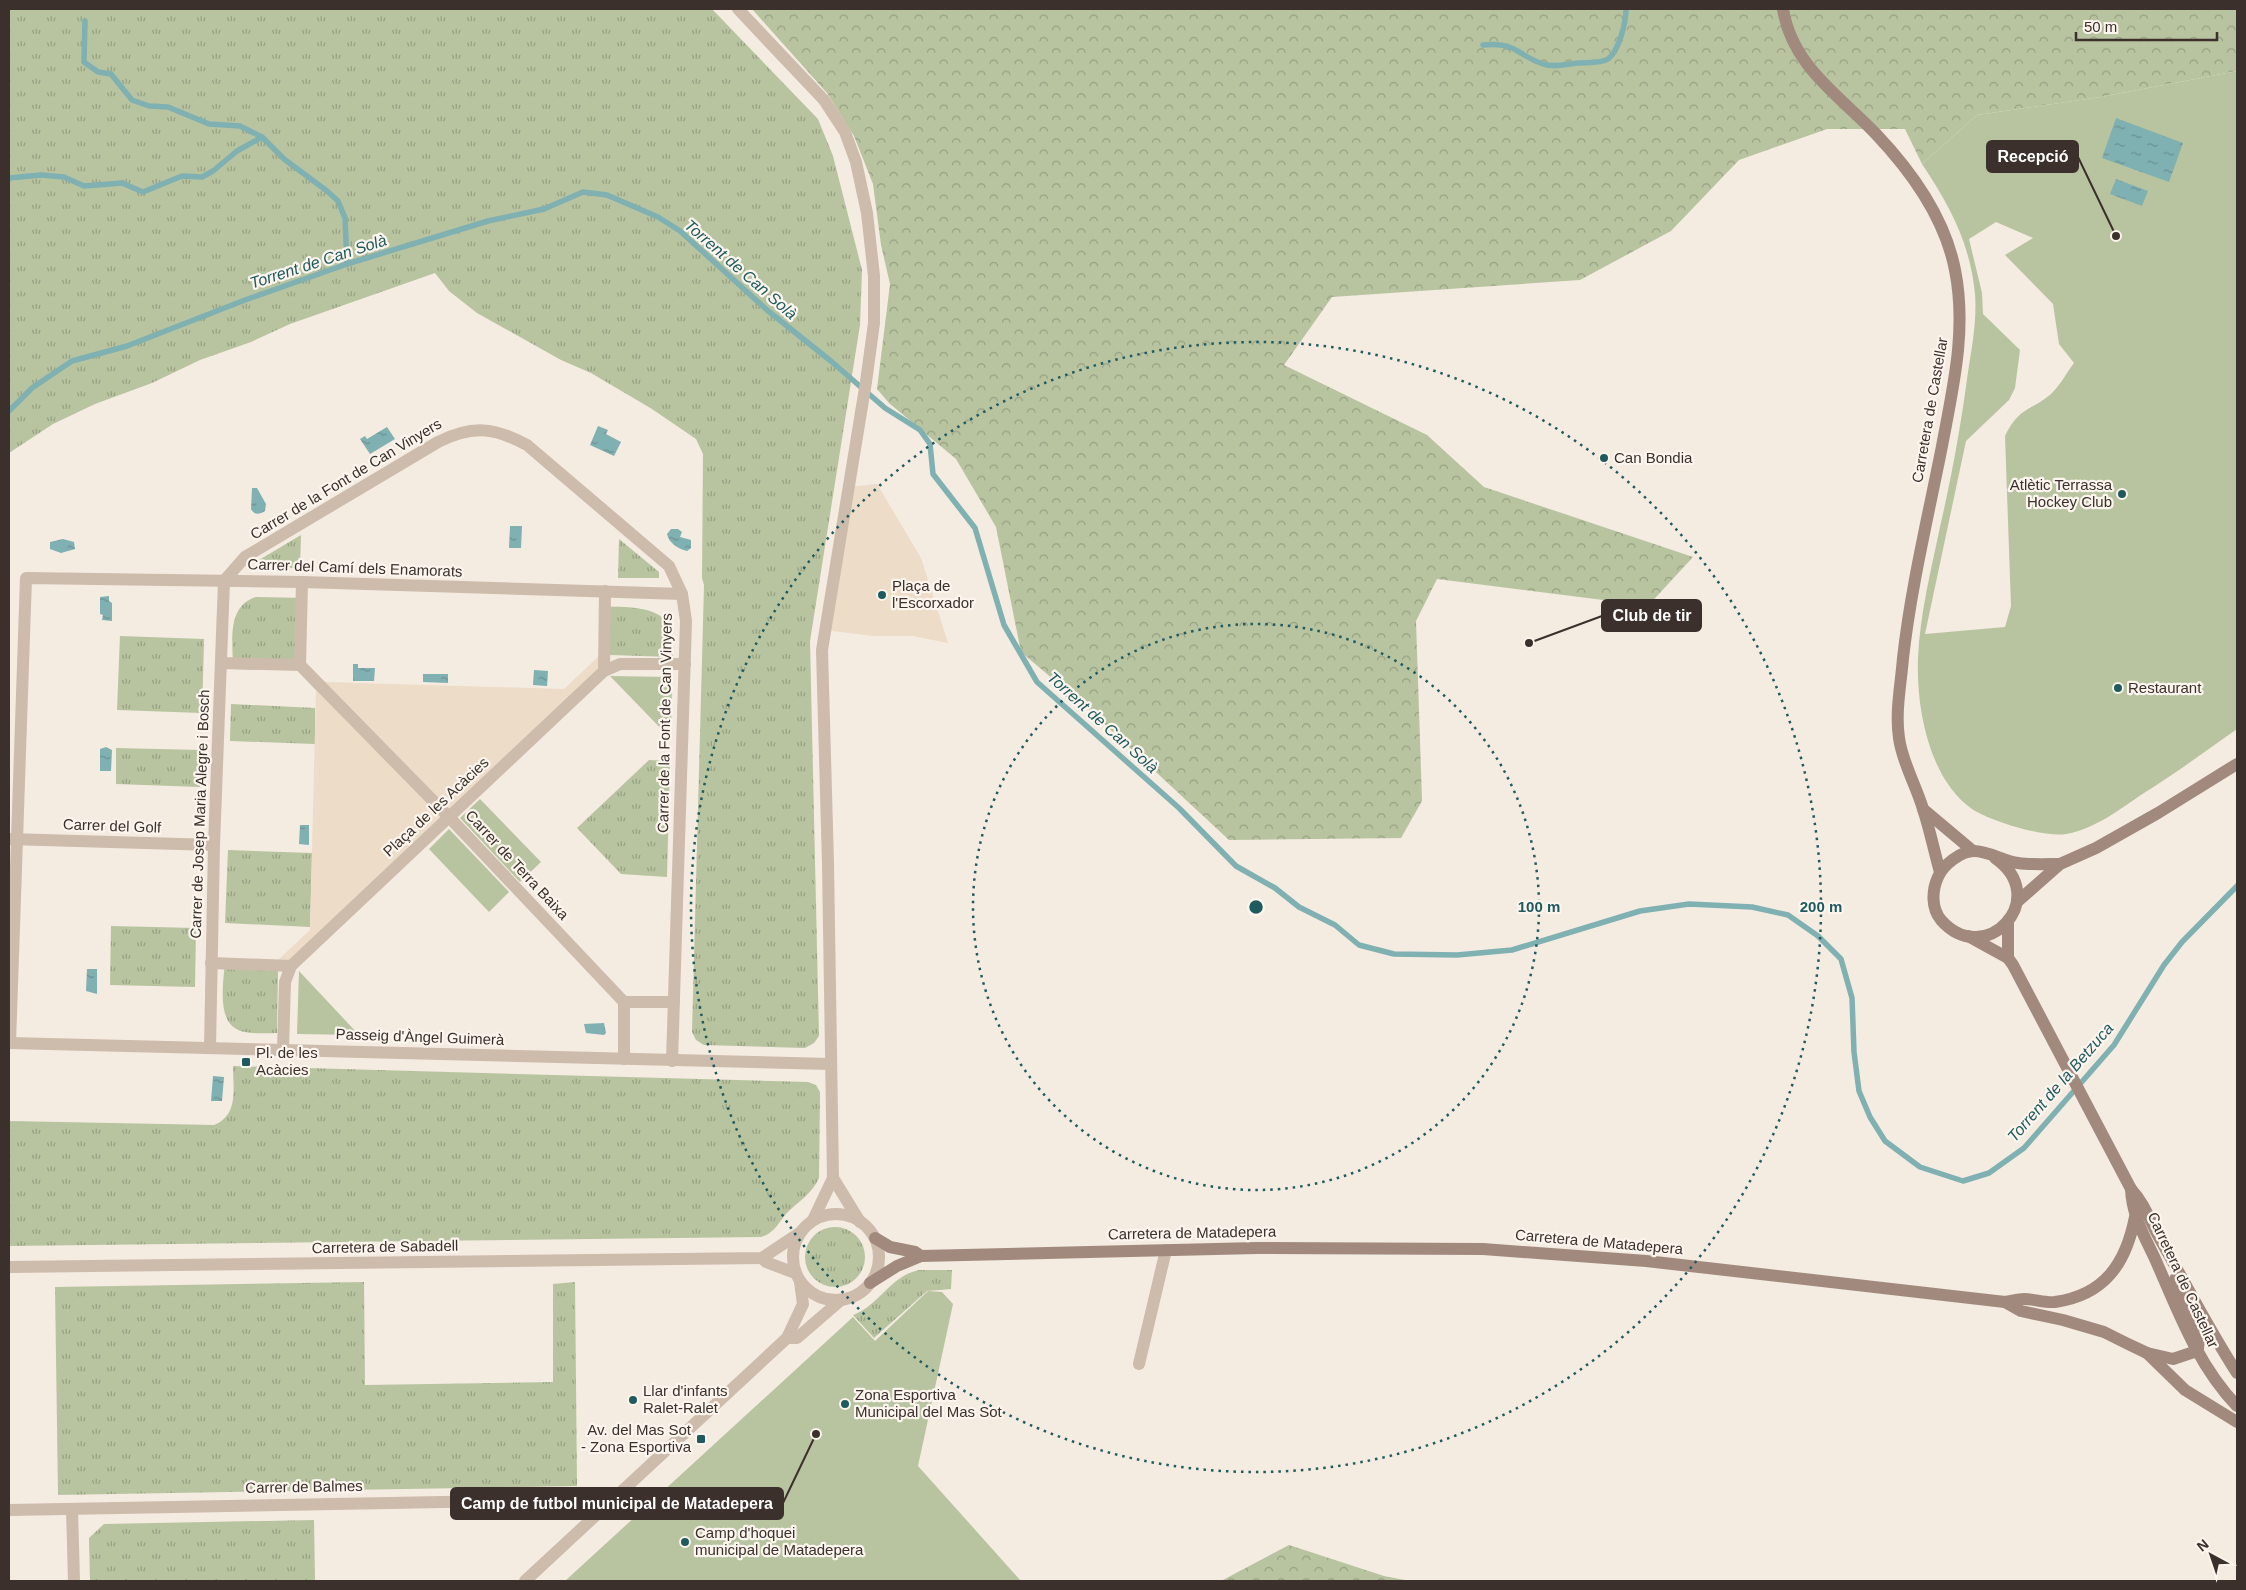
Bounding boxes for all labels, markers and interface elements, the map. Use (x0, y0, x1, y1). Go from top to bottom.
scale bar (2076, 10, 2217, 42)
text: 50 m (2084, 18, 2117, 35)
callout: Recepció (1987, 141, 2078, 172)
text: Recepció (1997, 148, 2069, 165)
water label: Torrent de Can Solà (681, 216, 800, 323)
water label: Torrent de Can Solà (248, 231, 389, 292)
street label: Carretera de Castellar (1908, 336, 1951, 484)
street label: Carrer de la Font de Can Vinyers (247, 415, 444, 542)
place label: Can Bondia (1614, 449, 1693, 466)
marker: Can Bondia (1598, 452, 1610, 464)
place label: Atlètic Terrassa Hockey Club (2010, 476, 2113, 510)
marker: Atlètic Terrassa Hockey Club (2116, 488, 2128, 500)
street label: Carrer del Camí dels Enamorats (247, 555, 463, 580)
place label: Plaça de l'Escorxador (892, 577, 974, 611)
marker: Plaça de l'Escorxador (876, 589, 888, 601)
callout: Club de tir (1602, 600, 1701, 631)
text: Club de tir (1612, 607, 1692, 624)
street label: Carrer de la Font de Can Vinyers (654, 613, 675, 833)
water label: Torrent de Can Solà (1044, 668, 1161, 776)
place label: Restaurant (2128, 679, 2202, 696)
marker: Restaurant (2112, 682, 2124, 694)
street label: Carrer de Josep Maria Alegre i Bosch (187, 689, 212, 939)
street label: Plaça de les Acàcies (380, 754, 492, 860)
street label: Carrer de Terra Baixa (462, 807, 573, 923)
street label: Carrer del Golf (63, 815, 162, 836)
centre of rings (1247, 898, 1265, 916)
text: 100 m (1518, 898, 1560, 915)
text: 200 m (1800, 898, 1842, 915)
water label: Torrent de la Betzuca (2004, 1020, 2117, 1145)
street label: Passeig d'Àngel Guimerà (335, 1025, 505, 1048)
place label: Pl. de les Acàcies (256, 1044, 318, 1078)
marker: Pl. de les Acàcies (240, 1056, 252, 1068)
street label: Carretera de Castellar (2145, 1209, 2222, 1350)
street label: Carretera de Matadepera (1108, 1223, 1277, 1242)
street label: Carretera de Matadepera (1514, 1226, 1684, 1257)
street label: Carretera de Sabadell (311, 1237, 459, 1256)
place label: Llar d'infants Ralet-Ralet (643, 1382, 728, 1416)
place label: Zona Esportiva Municipal del Mas Sot (855, 1386, 1003, 1420)
marker: Llar d'infants Ralet-Ralet (627, 1394, 639, 1406)
marker: Zona Esportiva Municipal del Mas Sot (839, 1398, 851, 1410)
place label: Av. del Mas Sot - Zona Esportiva (581, 1421, 692, 1455)
marker: Av. del Mas Sot - Zona Esportiva (695, 1433, 707, 1445)
street label: Carrer de Balmes (245, 1477, 363, 1496)
callout: Camp de futbol municipal de Matadepera (451, 1488, 783, 1519)
text: Camp de futbol municipal de Matadepera (461, 1495, 773, 1512)
place label: Camp d'hoquei municipal de Matadepera (695, 1524, 864, 1558)
north arrow (2186, 1530, 2236, 1580)
marker: Camp d'hoquei municipal de Matadepera (679, 1536, 691, 1548)
text: N (2194, 1536, 2212, 1554)

